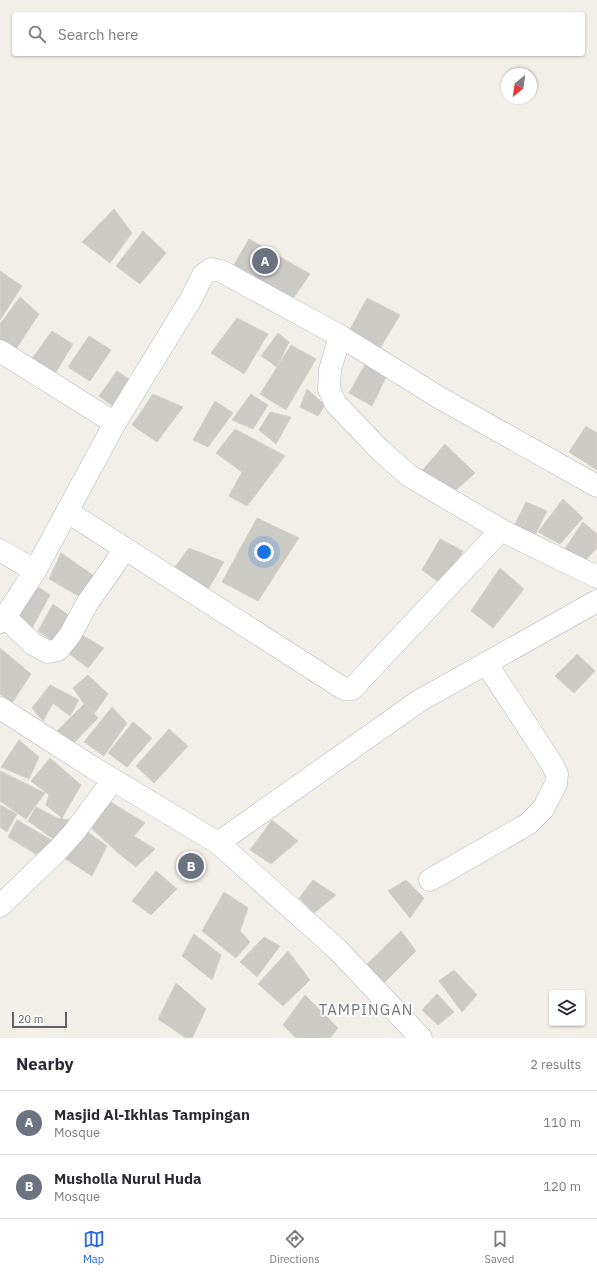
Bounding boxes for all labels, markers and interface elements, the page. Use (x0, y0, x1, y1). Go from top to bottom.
search box (12, 12, 585, 56)
icon: search (26, 23, 48, 45)
text: Search here (58, 25, 138, 44)
north arrow (501, 68, 537, 104)
pin: A (252, 246, 278, 276)
your location (254, 542, 274, 562)
pin: B (178, 851, 204, 881)
map controls (549, 990, 585, 1026)
button: layers (549, 990, 585, 1026)
district label: TAMPINGAN (319, 1000, 413, 1019)
scale bar (12, 1010, 67, 1029)
text: 20 m (18, 1012, 43, 1026)
text: Nearby (16, 1053, 74, 1075)
text: 2 results (530, 1056, 581, 1073)
text: Masjid Al-Ikhlas Tampingan (54, 1105, 250, 1124)
text: A (25, 1114, 33, 1131)
text: 110 m (543, 1114, 581, 1131)
text: Mosque (54, 1124, 100, 1141)
text: Musholla Nurul Huda (54, 1169, 202, 1188)
text: B (25, 1178, 33, 1195)
text: 120 m (543, 1178, 581, 1195)
text: Mosque (54, 1188, 100, 1205)
tab: Map (83, 1228, 105, 1266)
tab: Directions (270, 1228, 320, 1266)
tab: Saved (485, 1228, 514, 1266)

